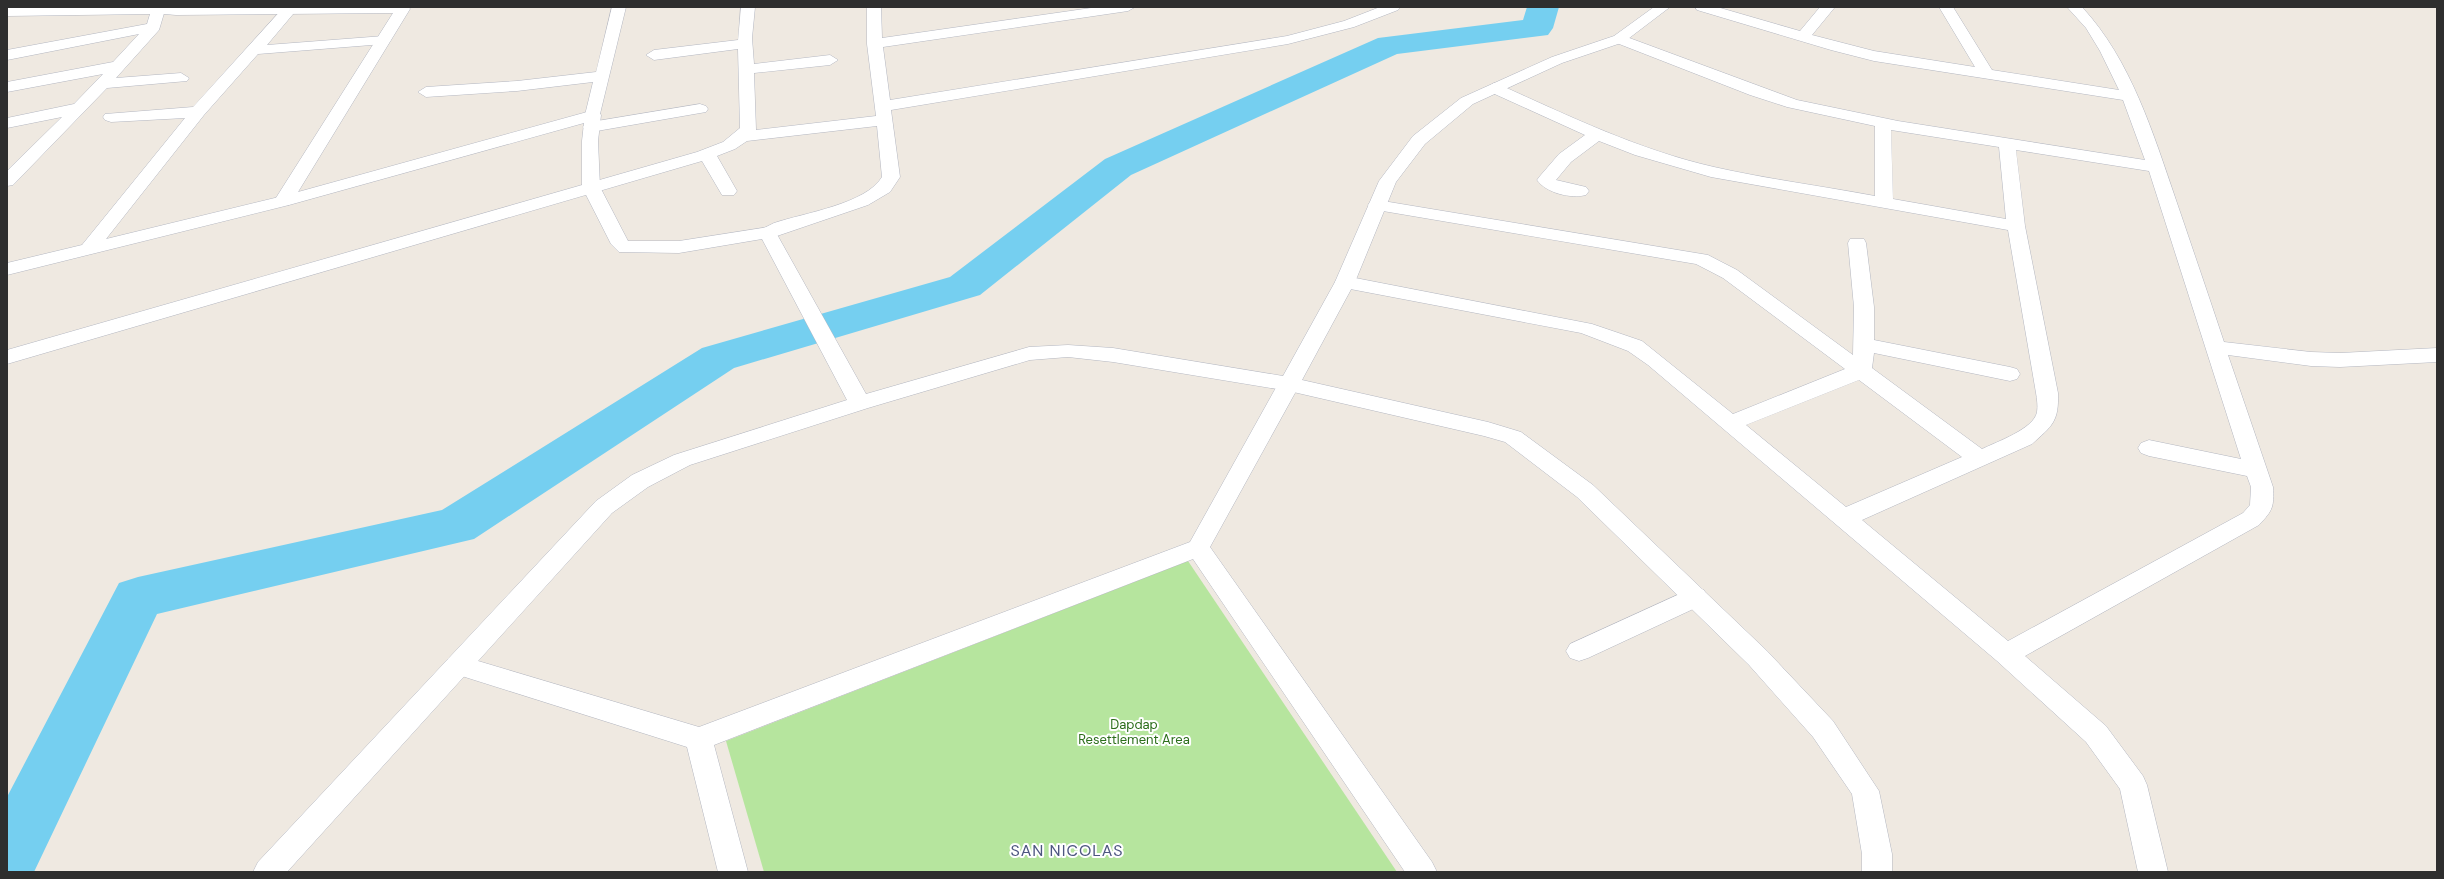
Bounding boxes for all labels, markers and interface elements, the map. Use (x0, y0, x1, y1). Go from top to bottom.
park label: Dapdap Resettlement Area (1078, 716, 1190, 748)
district label: SAN NICOLAS (1010, 840, 1124, 861)

